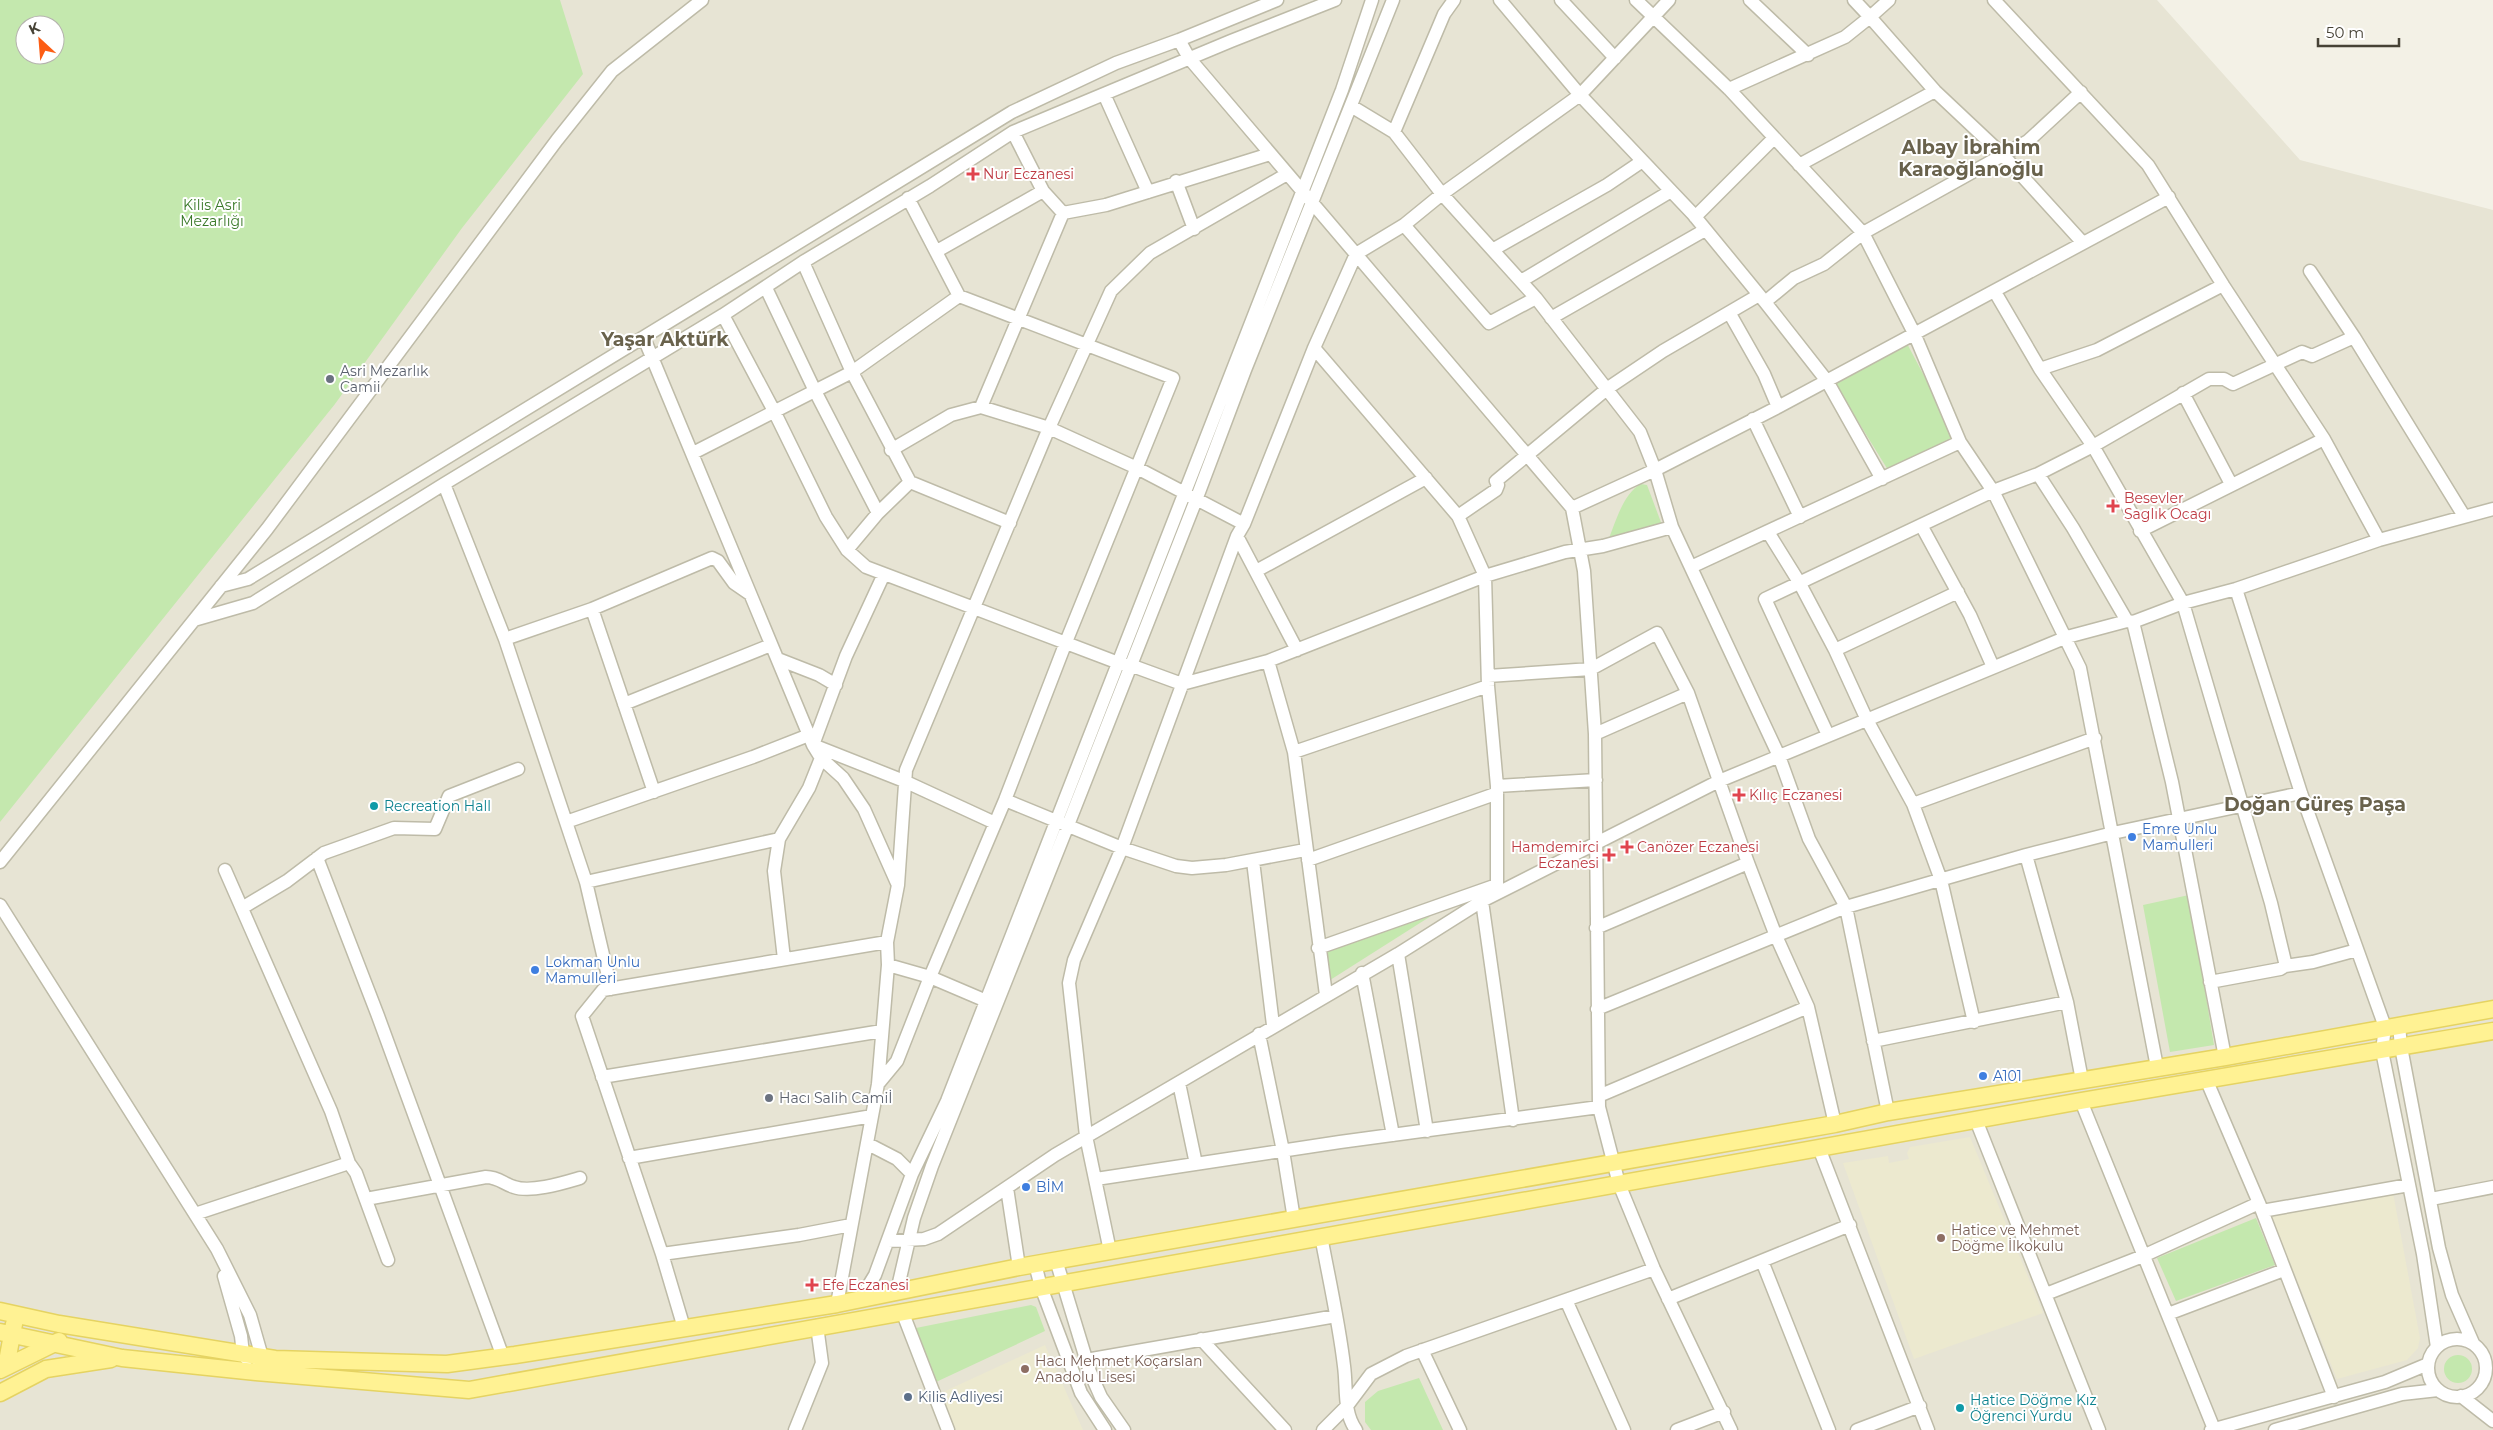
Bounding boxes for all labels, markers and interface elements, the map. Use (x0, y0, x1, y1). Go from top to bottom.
north arrow (15, 15, 65, 65)
scale bar (2318, 15, 2399, 47)
text: K (26, 18, 43, 39)
text: 50 m (2326, 23, 2364, 42)
district label: Albay İbrahim Karaoğlanoğlu (1898, 135, 2044, 181)
place label: Nur Eczanesi (983, 165, 1074, 183)
marker: Nur Eczanesi (967, 168, 979, 180)
park label: Kilis Asri Mezarlığı (180, 196, 244, 230)
district label: Yaşar Aktürk (600, 328, 729, 351)
place label: Asri Mezarlık Camii (340, 362, 429, 396)
marker: Asri Mezarlık Camii (324, 373, 336, 385)
place label: Besevler Saglık Ocagı (2124, 489, 2211, 523)
marker: Besevler Saglık Ocagı (2106, 499, 2120, 513)
place label: Kılıç Eczanesi (1749, 786, 1843, 804)
marker: Kılıç Eczanesi (1733, 789, 1745, 801)
district label: Doğan Güreş Paşa (2224, 793, 2406, 816)
place label: Recreation Hall (384, 797, 491, 815)
marker: Recreation Hall (368, 800, 380, 812)
place label: Emre Unlu Mamulleri (2142, 820, 2218, 854)
marker: Emre Unlu Mamulleri (2126, 831, 2138, 843)
place label: Hamdemirci Eczanesi (1511, 838, 1599, 872)
place label: Canözer Eczanesi (1637, 838, 1759, 856)
marker: Canözer Eczanesi (1621, 841, 1633, 853)
marker: Hamdemirci Eczanesi (1603, 849, 1615, 861)
place label: Lokman Unlu Mamulleri (545, 953, 640, 987)
marker: Lokman Unlu Mamulleri (529, 964, 541, 976)
place label: A101 (1993, 1067, 2022, 1085)
marker: A101 (1977, 1070, 1989, 1082)
place label: Hacı Salih Camiİ (779, 1089, 892, 1107)
marker: Hacı Salih Camiİ (763, 1092, 775, 1104)
place label: BİM (1036, 1178, 1064, 1196)
marker: BİM (1020, 1181, 1032, 1193)
place label: Hatice ve Mehmet Döğme İlkokulu (1951, 1221, 2080, 1255)
marker: Hatice ve Mehmet Döğme İlkokulu (1935, 1232, 1947, 1244)
place label: Efe Eczanesi (822, 1276, 909, 1294)
marker: Efe Eczanesi (806, 1279, 818, 1291)
place label: Hacı Mehmet Koçarslan Anadolu Lisesi (1035, 1352, 1202, 1386)
marker: Hacı Mehmet Koçarslan Anadolu Lisesi (1019, 1363, 1031, 1375)
place label: Kilis Adliyesi (918, 1388, 1003, 1406)
marker: Kilis Adliyesi (902, 1391, 914, 1403)
place label: Hatice Döğme Kız Öğrenci Yurdu (1970, 1391, 2097, 1425)
marker: Hatice Döğme Kız Öğrenci Yurdu (1954, 1402, 1966, 1414)

